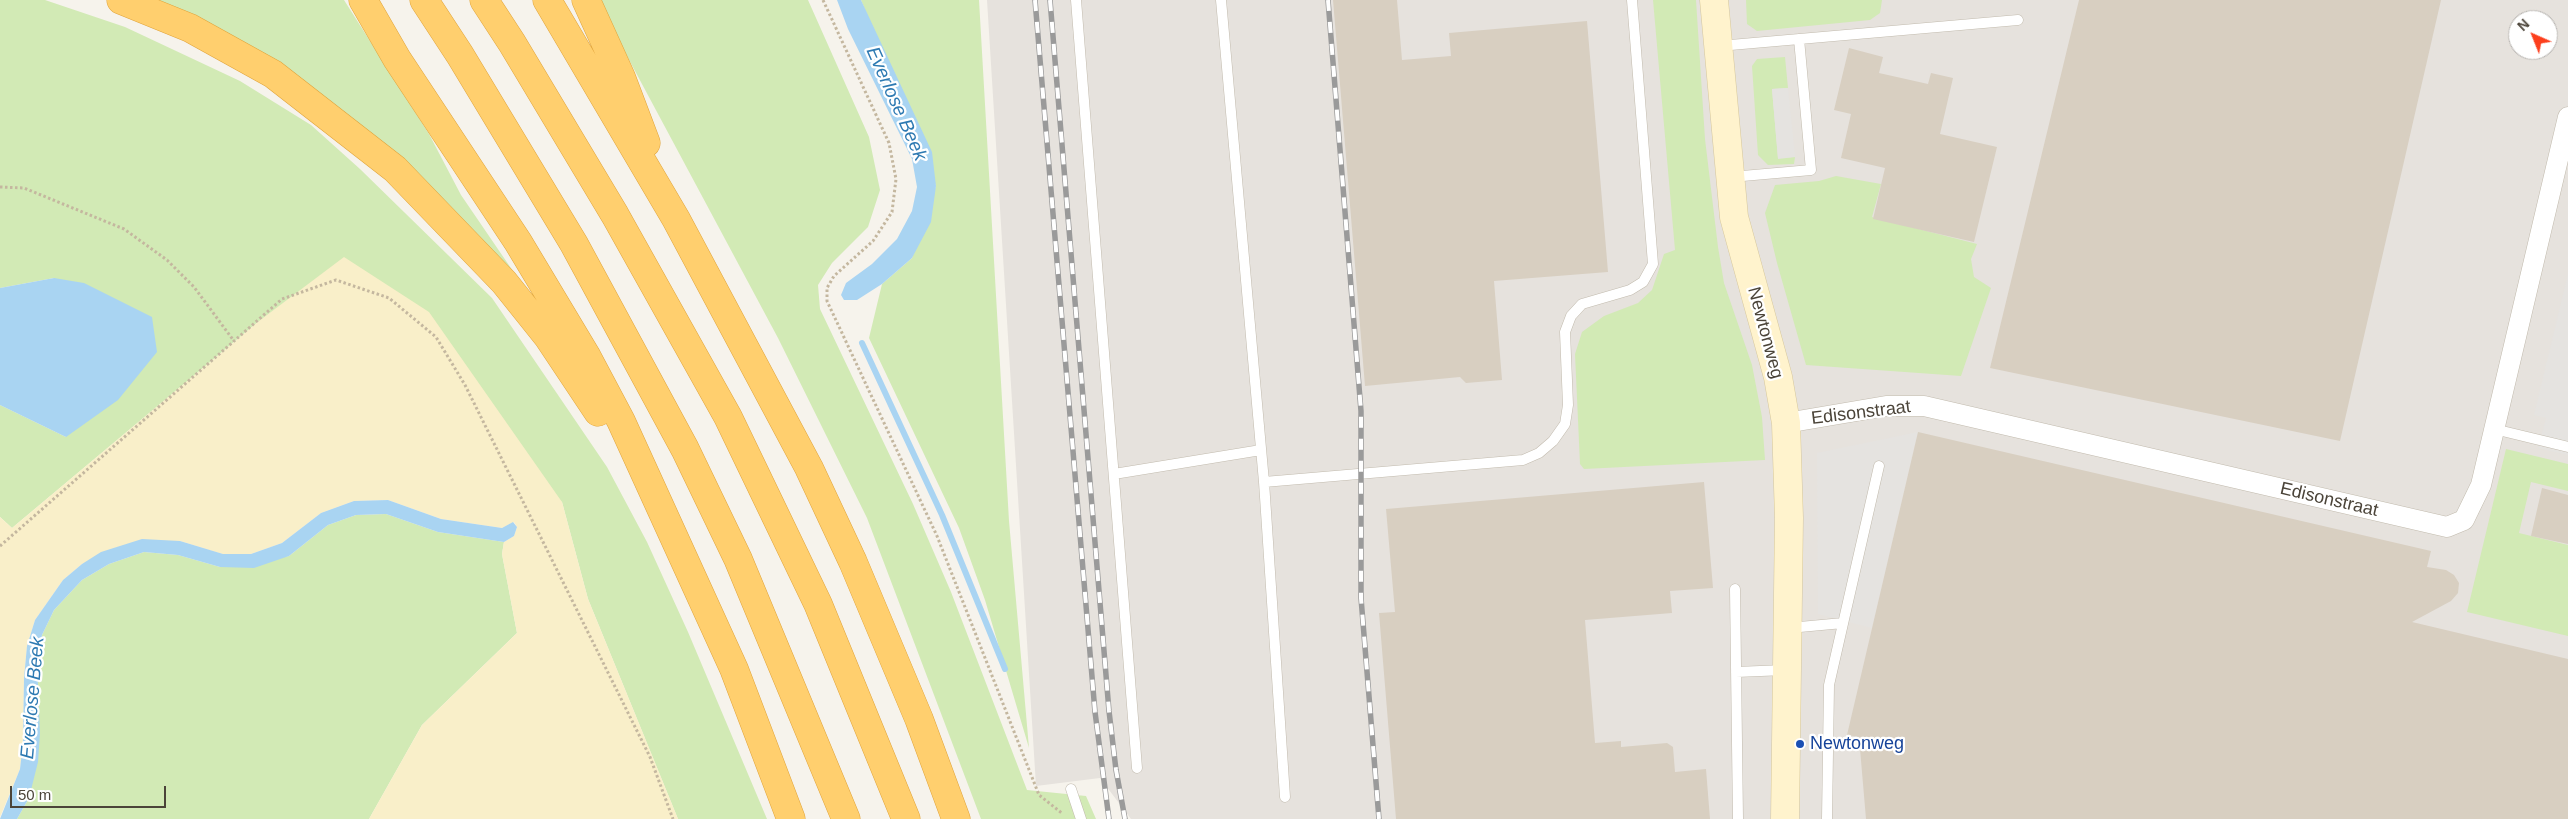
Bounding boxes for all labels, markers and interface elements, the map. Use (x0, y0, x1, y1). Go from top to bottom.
north arrow (2508, 10, 2558, 60)
text: N (2514, 16, 2532, 34)
water label: Everlose Beek (861, 43, 931, 165)
street label: Newtonweg (1742, 285, 1788, 381)
street label: Edisonstraat (1810, 396, 1912, 430)
street label: Edisonstraat (2278, 478, 2380, 522)
water label: Everlose Beek (16, 636, 50, 760)
place label: Newtonweg (1810, 733, 1904, 755)
marker: Newtonweg (1794, 738, 1806, 750)
scale bar (12, 776, 169, 808)
text: 50 m (18, 786, 51, 803)

